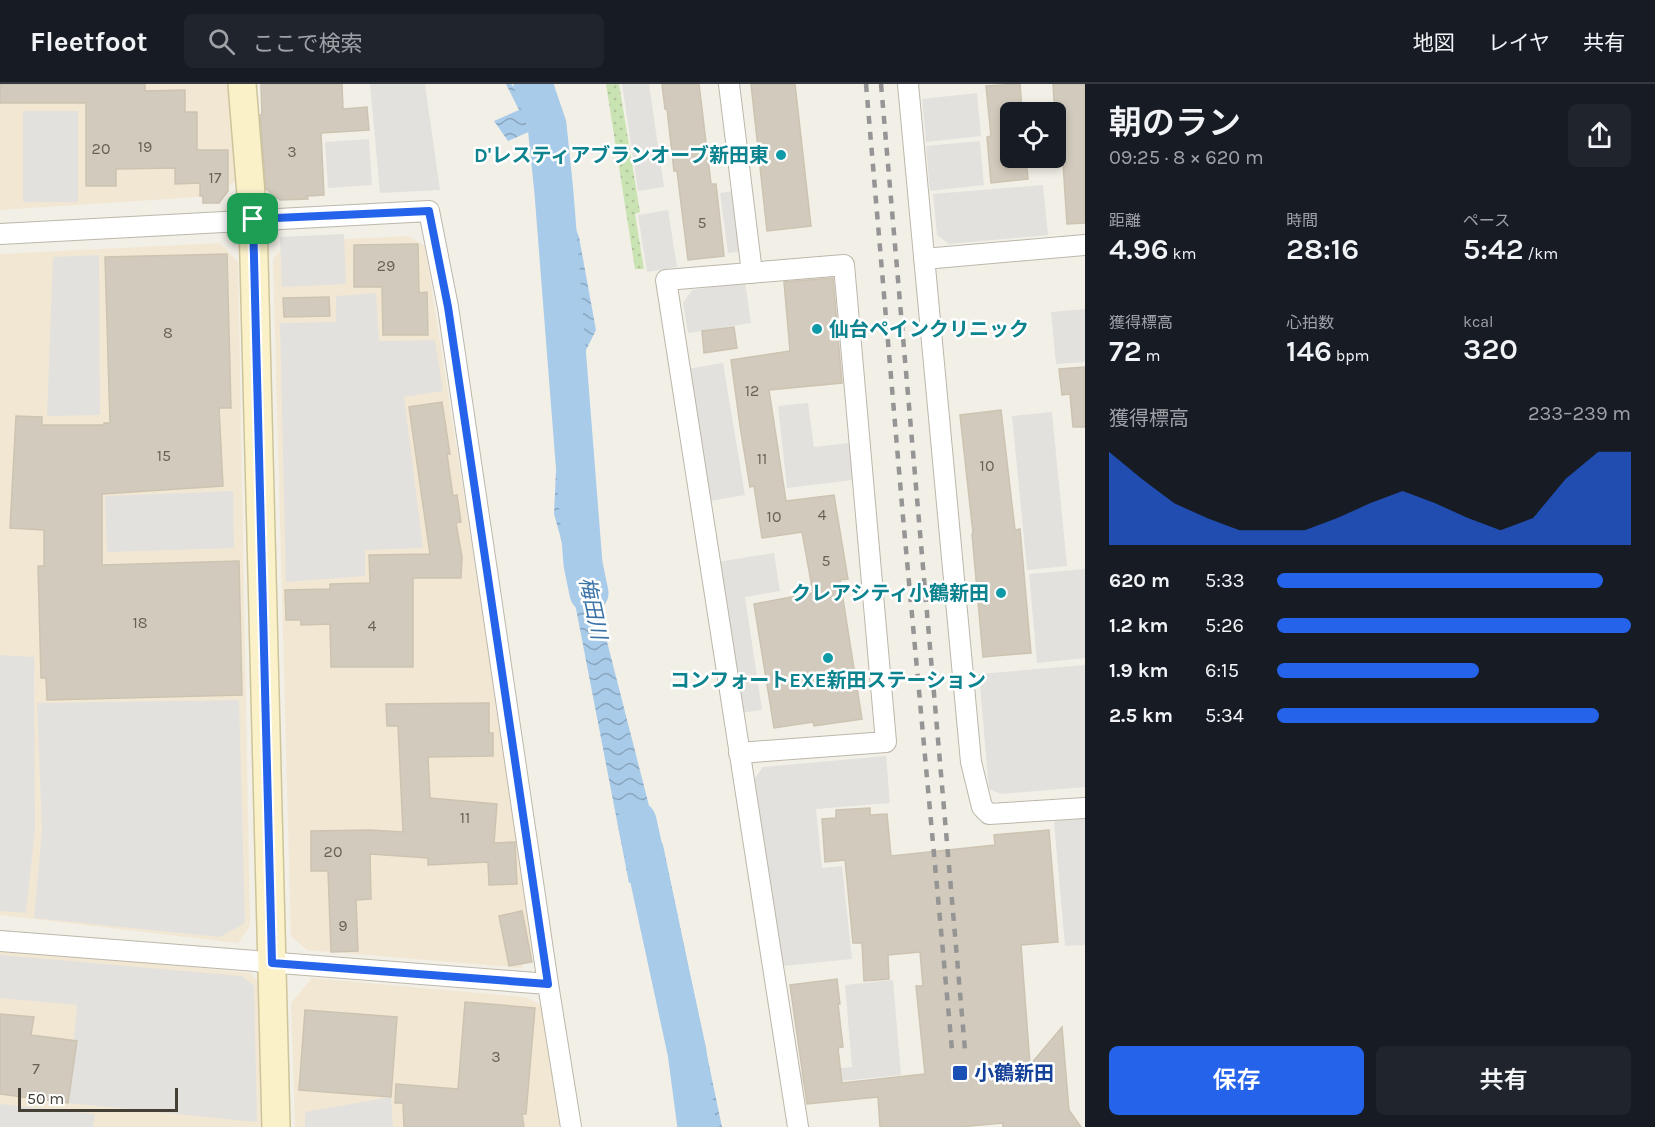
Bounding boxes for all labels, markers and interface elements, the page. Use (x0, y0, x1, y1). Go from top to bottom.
search box (184, 14, 604, 68)
text: Fleetfoot (30, 25, 148, 58)
icon: search (205, 25, 238, 58)
text: ここで検索 (253, 31, 363, 57)
text: 地図 (1413, 31, 1455, 55)
text: レイヤ (1488, 31, 1550, 55)
text: 共有 (1583, 31, 1625, 55)
map controls (1000, 102, 1066, 168)
button: locate (1000, 102, 1066, 168)
text: 朝のラン (1109, 104, 1241, 142)
button: share (1568, 104, 1631, 167)
house number: 19 (138, 137, 152, 156)
house number: 20 (92, 139, 110, 158)
house number: 3 (287, 142, 297, 161)
place label: D'レスティアブランオーブ新田東 (474, 144, 769, 167)
text: 09:25 · 8 × 620 m (1109, 146, 1264, 169)
marker: D'レスティアブランオーブ新田東 (774, 148, 788, 162)
house number: 17 (209, 168, 222, 187)
pin (227, 193, 278, 244)
icon: arrive (236, 202, 269, 235)
text: 距離 (1109, 211, 1141, 230)
text: 時間 (1286, 211, 1318, 230)
text: ペース (1463, 211, 1510, 230)
house number: 5 (697, 213, 707, 232)
text: 4.96 (1109, 231, 1169, 267)
text: 28:16 (1286, 231, 1359, 267)
text: 5:42 (1463, 231, 1524, 267)
text: km (1169, 244, 1196, 263)
text: /km (1524, 244, 1558, 263)
house number: 29 (377, 256, 395, 275)
text: kcal (1463, 312, 1494, 331)
text: 獲得標高 (1109, 313, 1173, 332)
text: 心拍数 (1286, 313, 1334, 332)
place label: 仙台ペインクリニック (829, 318, 1029, 341)
marker: 仙台ペインクリニック (810, 322, 824, 336)
house number: 8 (163, 323, 173, 342)
text: 320 (1463, 331, 1518, 367)
text: 72 (1109, 333, 1142, 369)
text: 146 (1286, 333, 1332, 369)
text: m (1142, 346, 1160, 365)
text: bpm (1332, 346, 1370, 365)
house number: 12 (745, 381, 759, 400)
text: 233–239 m (1528, 402, 1631, 425)
text: 獲得標高 (1109, 407, 1189, 430)
house number: 15 (157, 446, 171, 465)
house number: 11 (757, 449, 767, 468)
house number: 10 (980, 456, 994, 475)
house number: 4 (818, 505, 827, 524)
house number: 10 (767, 507, 781, 526)
house number: 5 (821, 551, 831, 570)
text: 620 m (1109, 569, 1170, 592)
text: 5:33 (1205, 569, 1245, 592)
water label: 梅田川 (575, 575, 612, 643)
place label: クレアシティ小鶴新田 (791, 582, 989, 605)
marker: クレアシティ小鶴新田 (994, 586, 1008, 600)
house number: 18 (132, 613, 148, 632)
text: 1.2 km (1109, 614, 1168, 637)
text: 5:26 (1205, 614, 1244, 637)
house number: 4 (368, 616, 377, 635)
marker: コンフォートEXE新田ステーション (821, 651, 835, 665)
text: 1.9 km (1109, 659, 1169, 682)
text: 6:15 (1205, 659, 1239, 682)
place label: コンフォートEXE新田ステーション (670, 669, 986, 692)
text: 2.5 km (1109, 704, 1173, 727)
text: 5:34 (1205, 704, 1244, 727)
house number: 11 (460, 808, 470, 827)
house number: 20 (324, 842, 342, 861)
house number: 9 (338, 916, 348, 935)
button: 保存 (1109, 1046, 1364, 1115)
button: 共有 (1376, 1046, 1631, 1115)
house number: 3 (491, 1047, 501, 1066)
house number: 7 (32, 1059, 40, 1078)
place label: 小鶴新田 (974, 1062, 1054, 1085)
marker: 小鶴新田 (951, 1064, 969, 1082)
scale bar (18, 1085, 178, 1112)
text: 50 m (27, 1089, 64, 1108)

